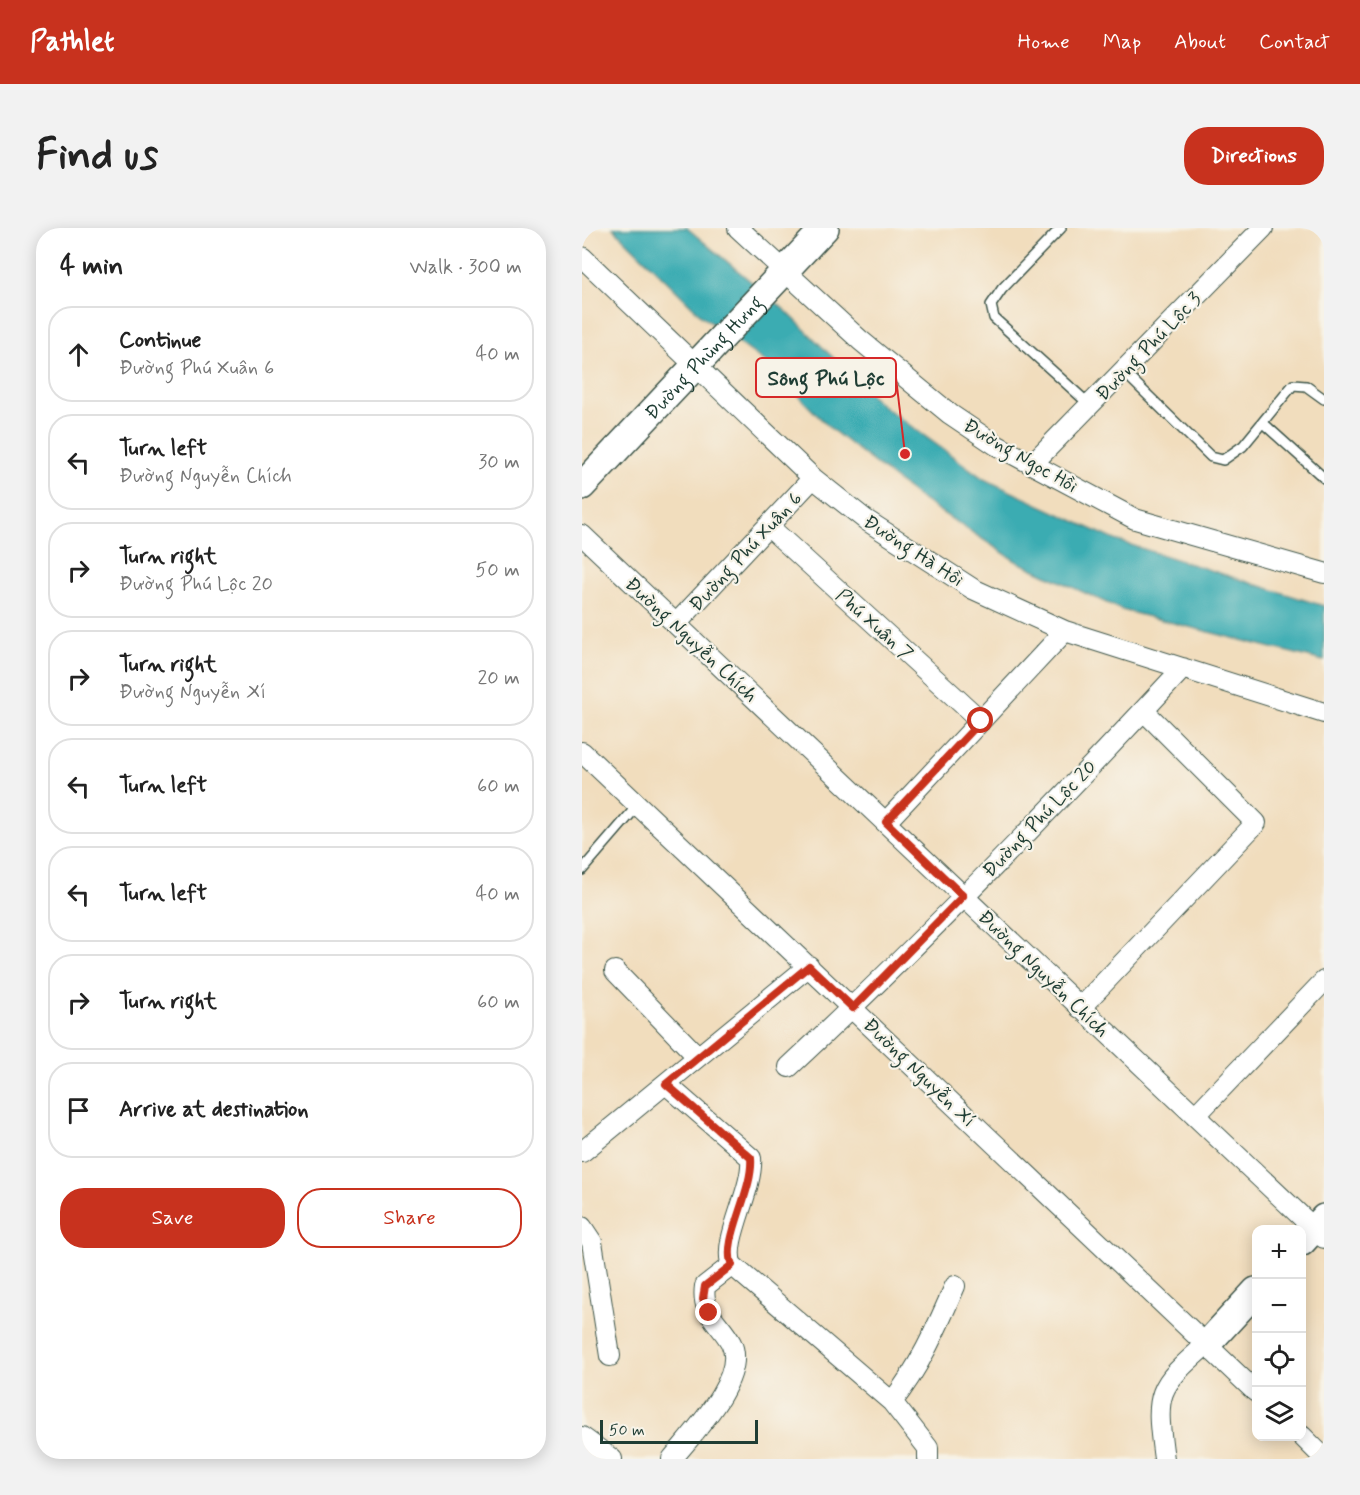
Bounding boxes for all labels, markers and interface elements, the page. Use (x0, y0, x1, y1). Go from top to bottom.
text: Pathlet (30, 24, 114, 61)
text: Home (1018, 28, 1070, 56)
text: Map (1103, 28, 1141, 56)
text: About (1174, 28, 1226, 56)
text: Contact (1259, 28, 1330, 56)
button: Directions (1184, 127, 1324, 185)
text: Find us (36, 129, 158, 184)
text: 4 min (60, 250, 123, 284)
text: Walk · 300 m (410, 254, 522, 281)
street label: Đường Phú Lộc 3 (1090, 287, 1209, 409)
street label: Đường Phùng Hưng (639, 290, 771, 426)
text: Continue (119, 327, 201, 355)
icon: ahead (62, 338, 95, 371)
text: 40 m (476, 341, 520, 368)
text: Đường Phú Xuân 6 (119, 355, 274, 382)
callout: Sông Phú Lộc (756, 358, 896, 397)
text: Sông Phú Lộc (768, 365, 885, 395)
street label: Đường Ngọc Hồi (957, 413, 1082, 502)
text: Turn left (119, 435, 207, 463)
icon: left (62, 446, 95, 479)
text: 30 m (478, 449, 520, 476)
text: Đường Nguyễn Chích (119, 463, 292, 490)
street label: Đường Phú Xuân 6 (683, 486, 810, 619)
street label: Đường Hà Hồi (857, 509, 969, 595)
text: Turn right (119, 543, 217, 571)
icon: right (62, 554, 95, 587)
text: 50 m (475, 557, 520, 584)
text: Đường Phú Lộc 20 (119, 571, 273, 598)
street label: Đường Nguyễn Chích (617, 571, 763, 710)
street label: Phú Xuân 7 (829, 583, 919, 667)
text: Turn right (119, 651, 217, 679)
icon: right (62, 662, 95, 695)
text: 20 m (477, 665, 520, 692)
text: Đường Nguyễn Xí (119, 679, 266, 706)
route start (967, 707, 993, 733)
street label: Đường Phú Lộc 20 (977, 754, 1105, 885)
icon: left (62, 770, 95, 803)
text: Turn left (119, 772, 207, 800)
text: 60 m (477, 773, 520, 800)
icon: left (62, 878, 95, 911)
text: Turn left (119, 880, 207, 908)
text: 40 m (476, 881, 520, 908)
street label: Đường Nguyễn Chích (970, 904, 1114, 1045)
icon: right (62, 986, 95, 1019)
text: Turn right (119, 988, 217, 1016)
text: 60 m (477, 989, 520, 1016)
street label: Đường Nguyễn Xí (855, 1012, 981, 1135)
icon: arrive (62, 1094, 95, 1127)
text: Arrive at destination (119, 1096, 309, 1124)
button: Save (60, 1188, 285, 1248)
button: Share (297, 1188, 522, 1248)
map controls (1252, 1225, 1306, 1441)
button: + (1252, 1225, 1306, 1279)
button: − (1252, 1279, 1306, 1333)
route end (695, 1299, 721, 1325)
button: locate (1252, 1333, 1306, 1387)
button: layers (1252, 1387, 1306, 1441)
scale bar (600, 1417, 758, 1444)
text: 50 m (609, 1420, 645, 1441)

